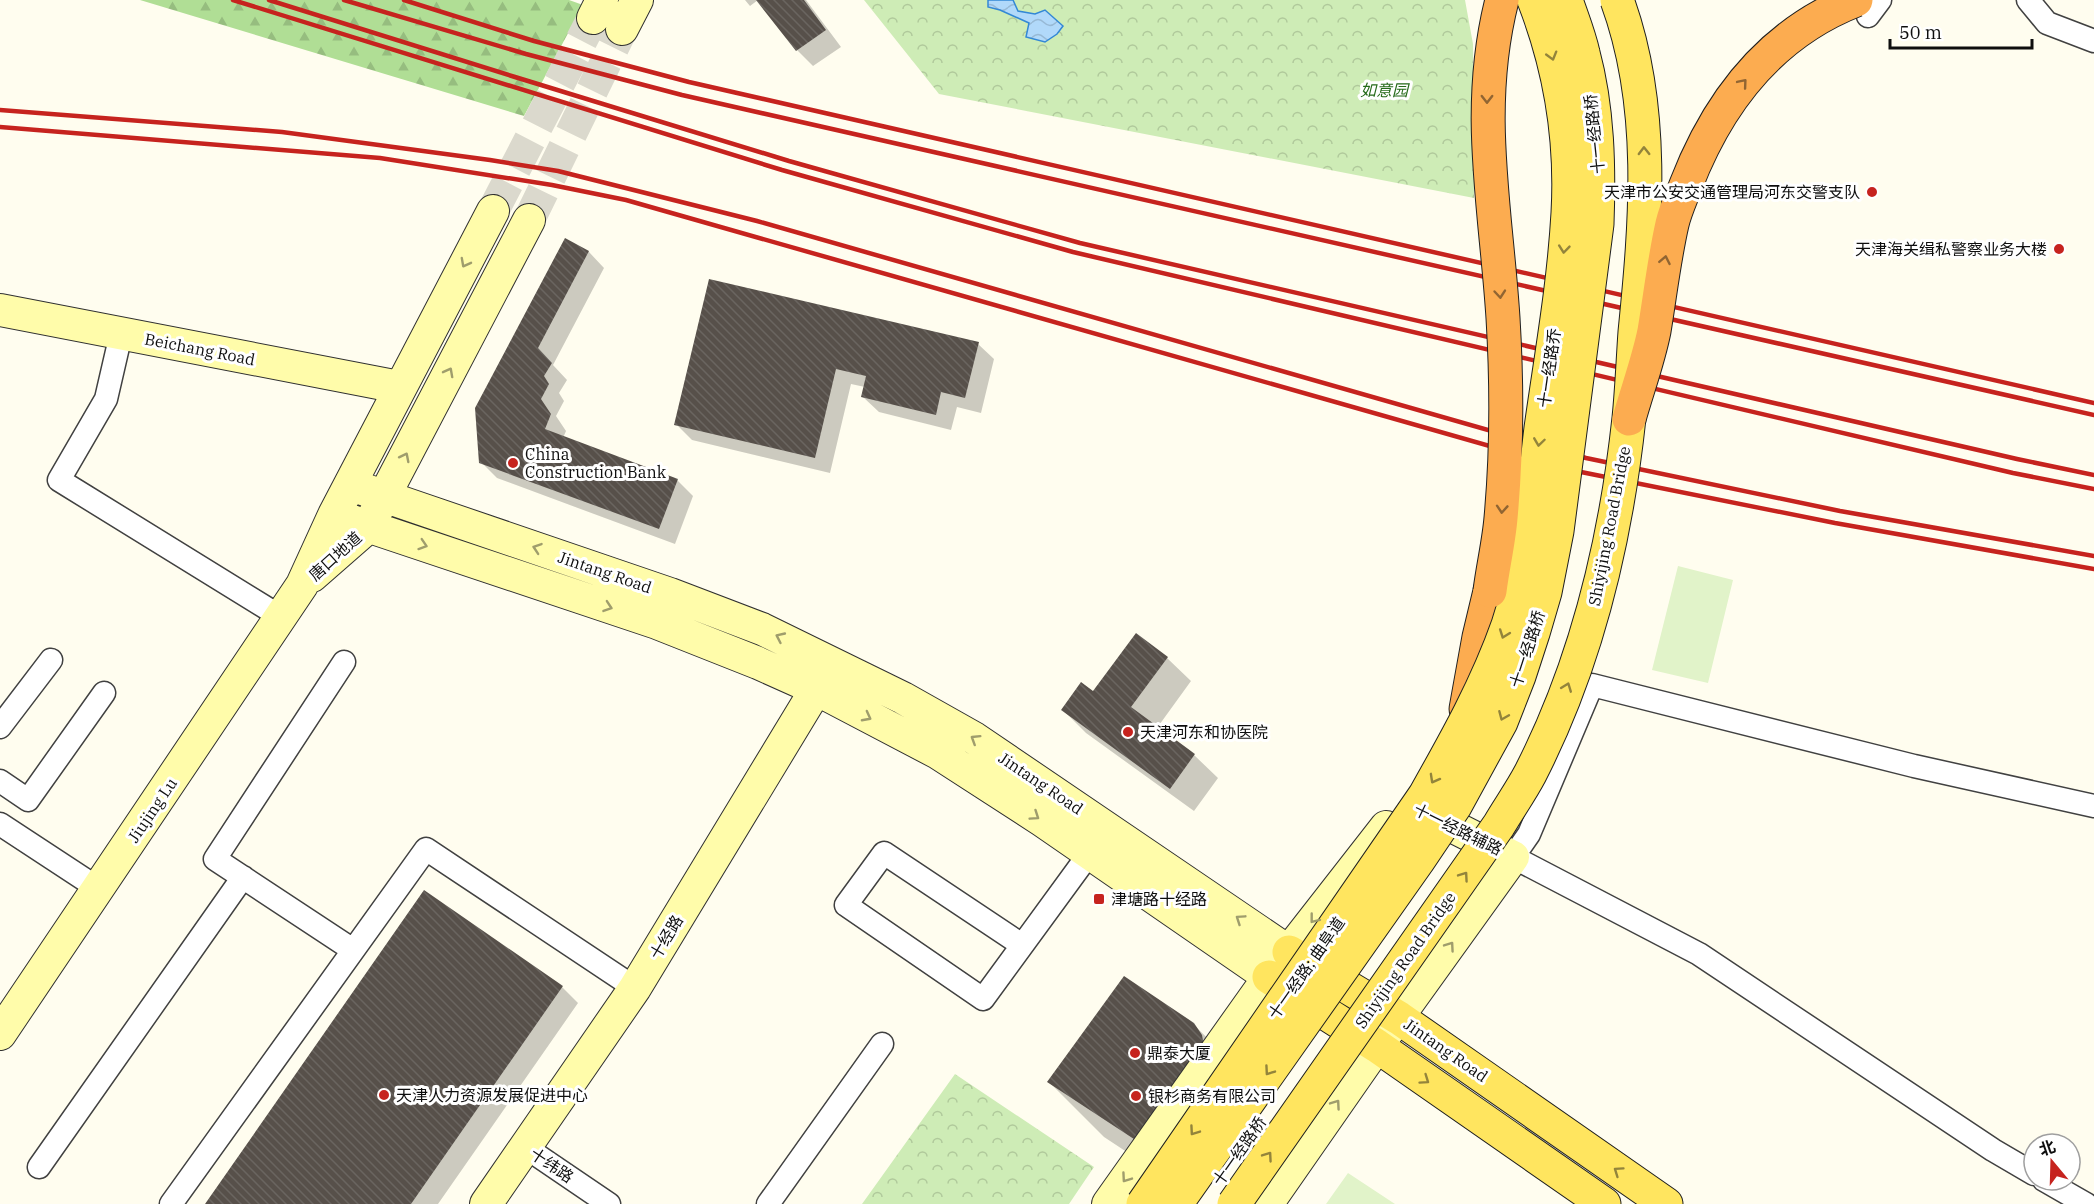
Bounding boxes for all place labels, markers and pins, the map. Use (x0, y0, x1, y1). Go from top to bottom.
place label: 天津市公安交通管理局河东交警支队 (1604, 182, 1860, 202)
marker: 天津市公安交通管理局河东交警支队 (1865, 185, 1879, 199)
place label: 天津海关缉私警察业务大楼 (1855, 239, 2047, 259)
marker: 天津海关缉私警察业务大楼 (2052, 242, 2066, 256)
place label: China Construction Bank (525, 444, 667, 482)
marker: China Construction Bank (506, 456, 520, 470)
place label: 天津河东和协医院 (1140, 722, 1268, 742)
marker: 天津河东和协医院 (1121, 725, 1135, 739)
place label: 津塘路十经路 (1111, 889, 1207, 909)
marker: 津塘路十经路 (1092, 892, 1106, 906)
place label: 鼎泰大厦 (1147, 1043, 1211, 1063)
marker: 鼎泰大厦 (1128, 1046, 1142, 1060)
place label: 天津人力资源发展促进中心 (396, 1085, 588, 1105)
place label: 银杉商务有限公司 (1148, 1086, 1276, 1106)
marker: 天津人力资源发展促进中心 (377, 1088, 391, 1102)
marker: 银杉商务有限公司 (1129, 1089, 1143, 1103)

